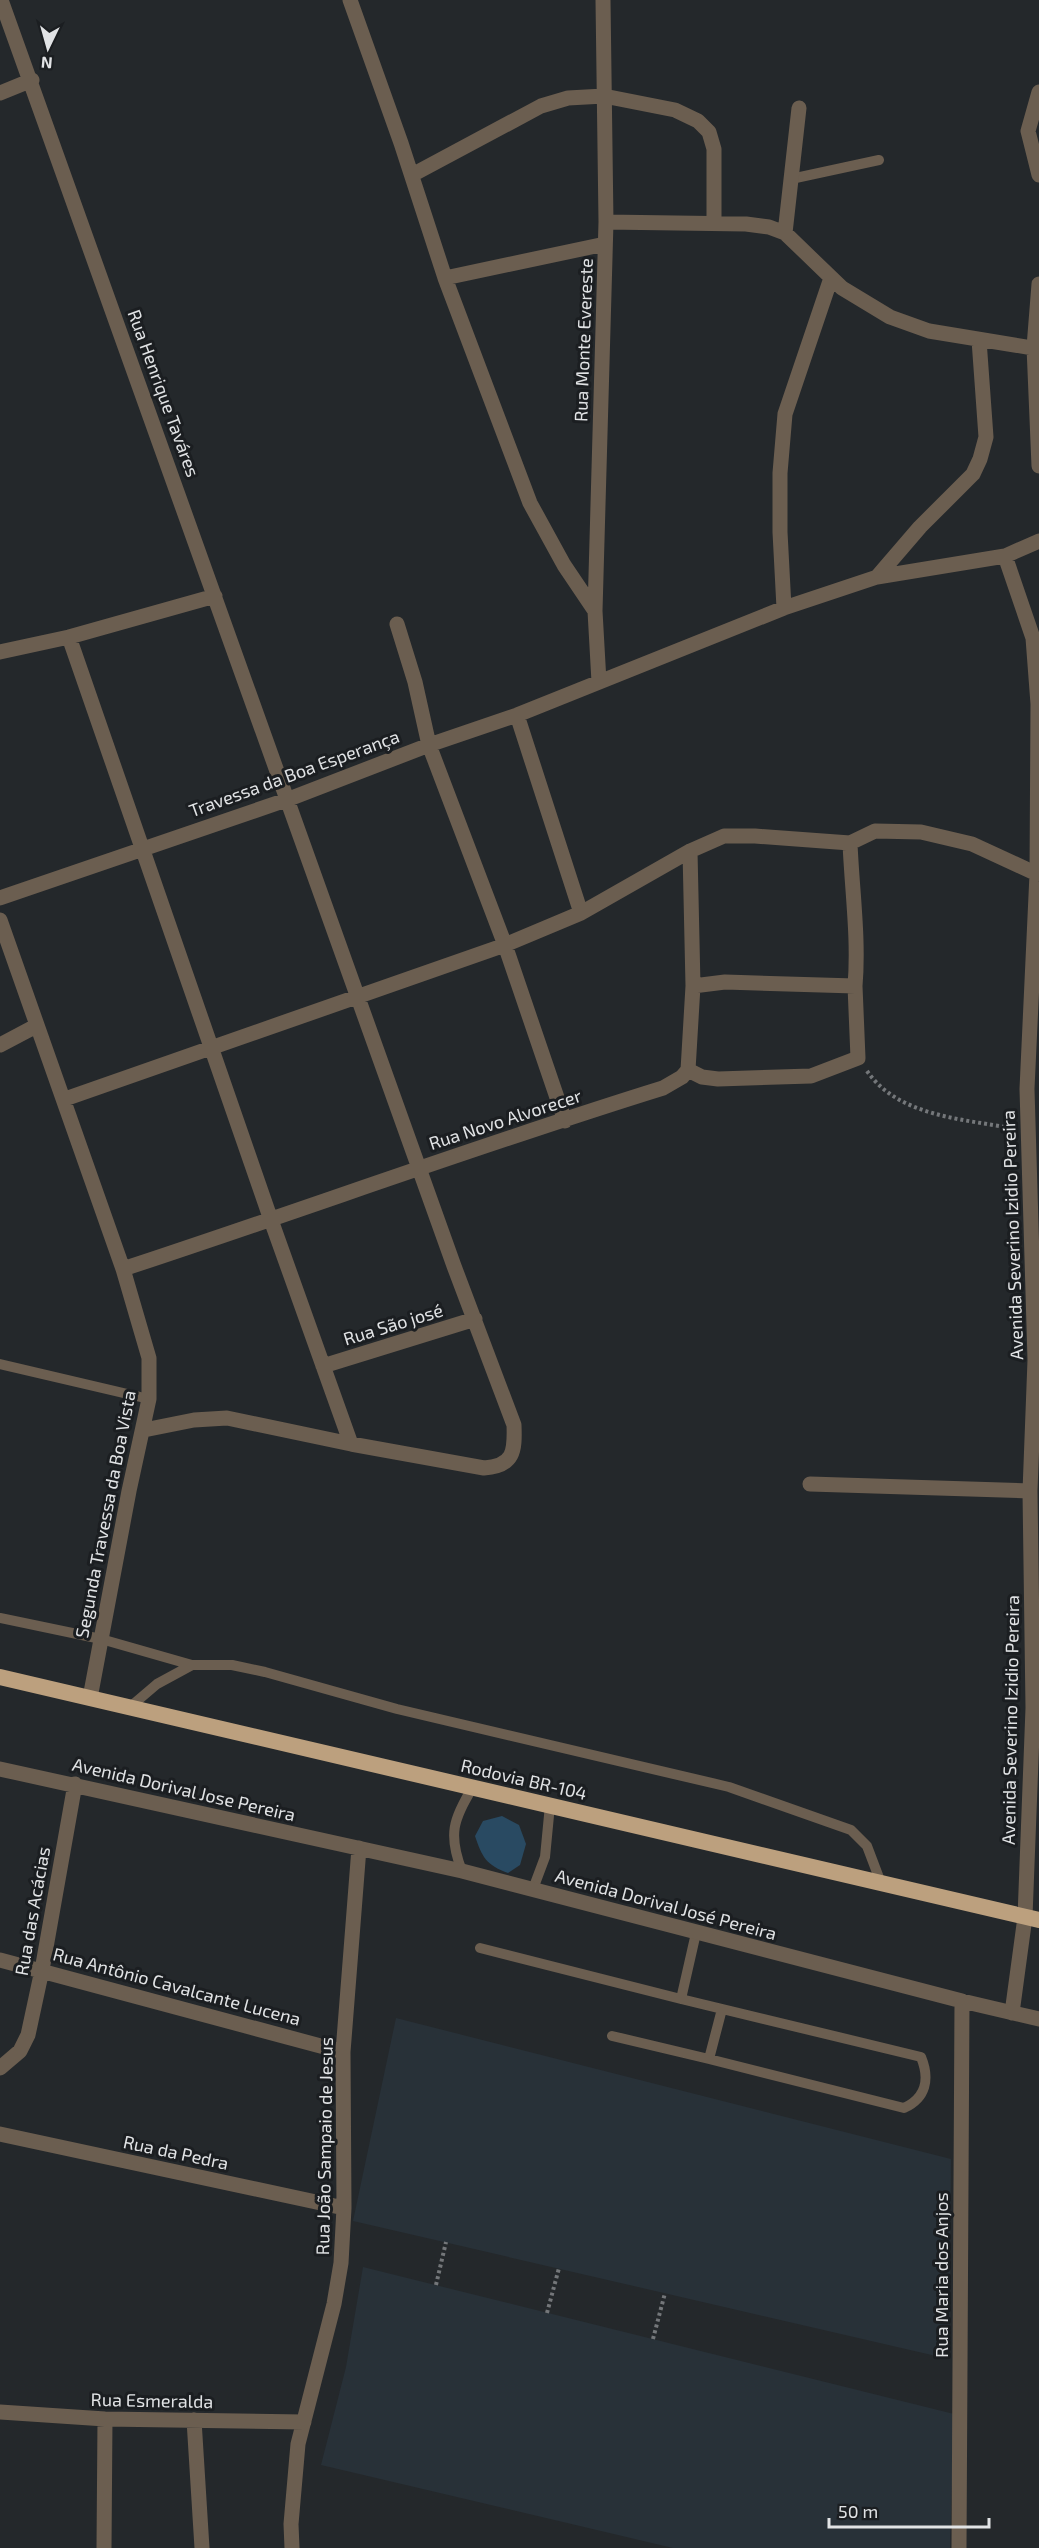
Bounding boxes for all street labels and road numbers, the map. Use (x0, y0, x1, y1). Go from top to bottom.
street label: Rua Monte Evereste (569, 258, 597, 422)
street label: Rua Henrique Taváres (123, 306, 205, 480)
street label: Travessa da Boa Esperança (186, 725, 403, 822)
street label: Rua Novo Alvorecer (426, 1084, 584, 1154)
street label: Avenida Severino Izidio Pereira (997, 1110, 1027, 1360)
street label: Rua São josé (341, 1298, 445, 1350)
street label: Segunda Travessa da Boa Vista (70, 1388, 140, 1640)
street label: Avenida Severino Izidio Pereira (997, 1595, 1023, 1845)
street label: Avenida Dorival Jose Pereira (70, 1753, 298, 1825)
street label: Rodovia BR-104 (459, 1754, 589, 1804)
street label: Rua das Acácias (10, 1845, 54, 1977)
street label: Avenida Dorival José Pereira (553, 1864, 779, 1944)
street label: Rua Antônio Cavalcante Lucena (51, 1942, 303, 2030)
street label: Rua João Sampaio de Jesus (311, 2037, 337, 2255)
street label: Rua da Pedra (121, 2130, 231, 2174)
street label: Rua Maria dos Anjos (930, 2192, 952, 2358)
street label: Rua Esmeralda (91, 2388, 213, 2412)

